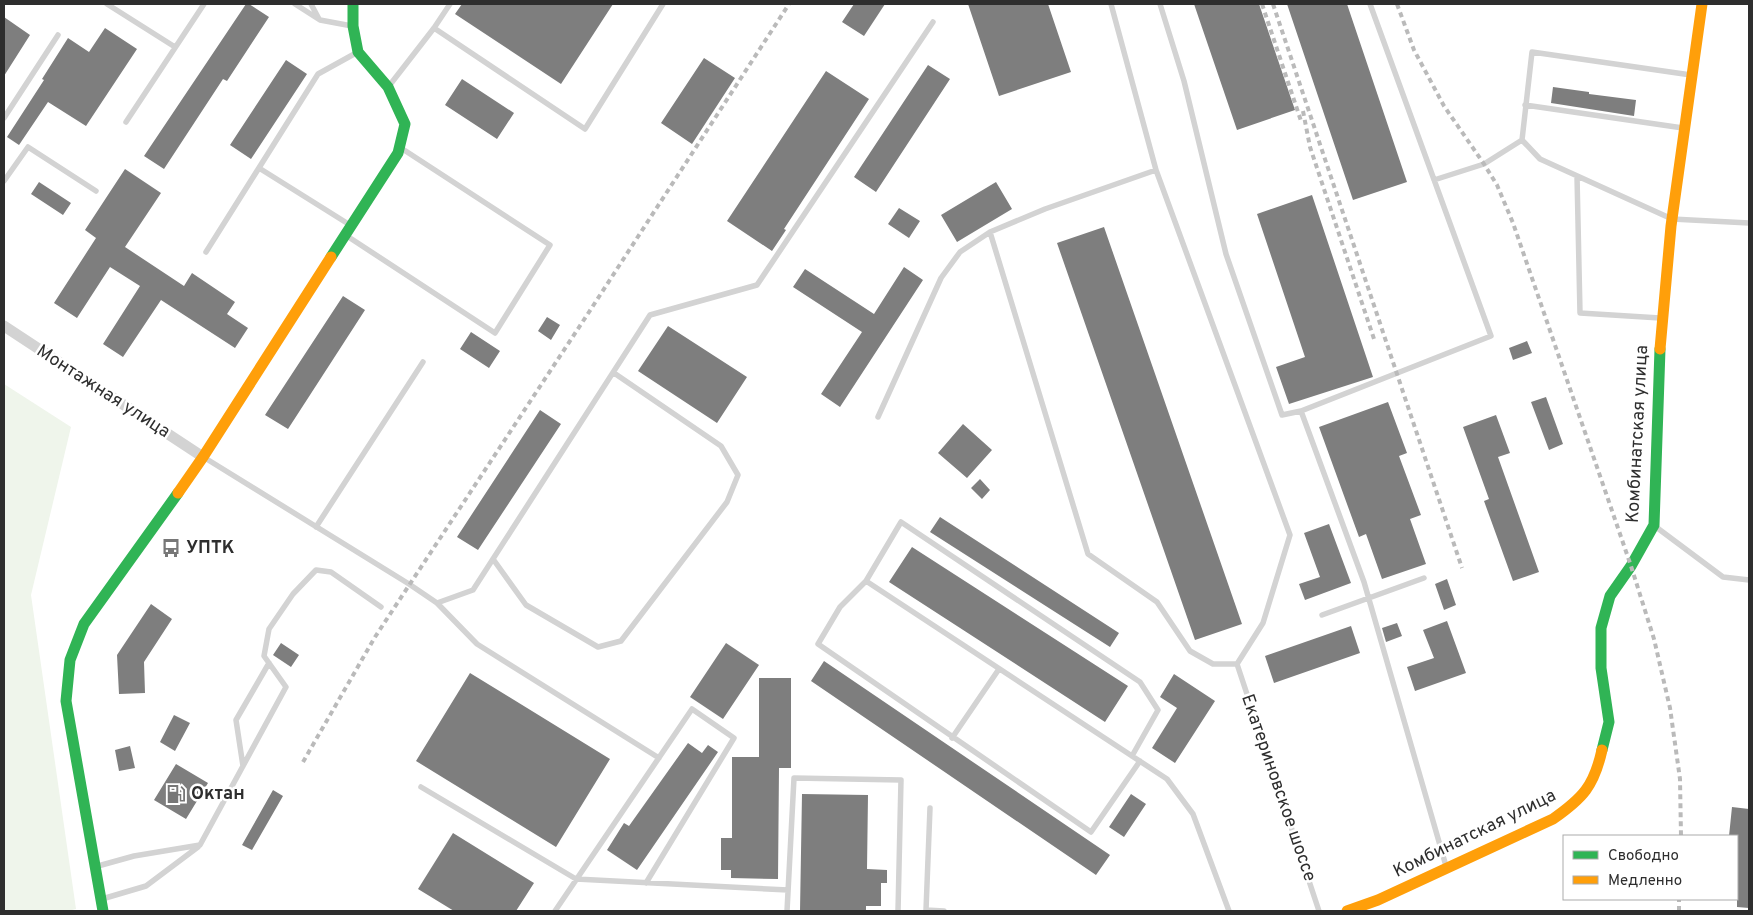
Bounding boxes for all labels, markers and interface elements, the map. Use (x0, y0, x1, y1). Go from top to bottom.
street label: Монтажная улица (32, 340, 174, 444)
street label: Комбинатская улица (1622, 344, 1654, 524)
bus stop icon: УПТК (160, 537, 182, 559)
place label: УПТК (186, 537, 235, 560)
street label: Екатериновское шоссе (1235, 691, 1321, 885)
fuel station icon: Октан (165, 783, 187, 805)
place label: Октан (191, 783, 245, 806)
street label: Комбинатская улица (1390, 785, 1560, 883)
legend (1563, 835, 1738, 900)
text: Свободно (1608, 847, 1679, 866)
text: Медленно (1608, 872, 1682, 891)

